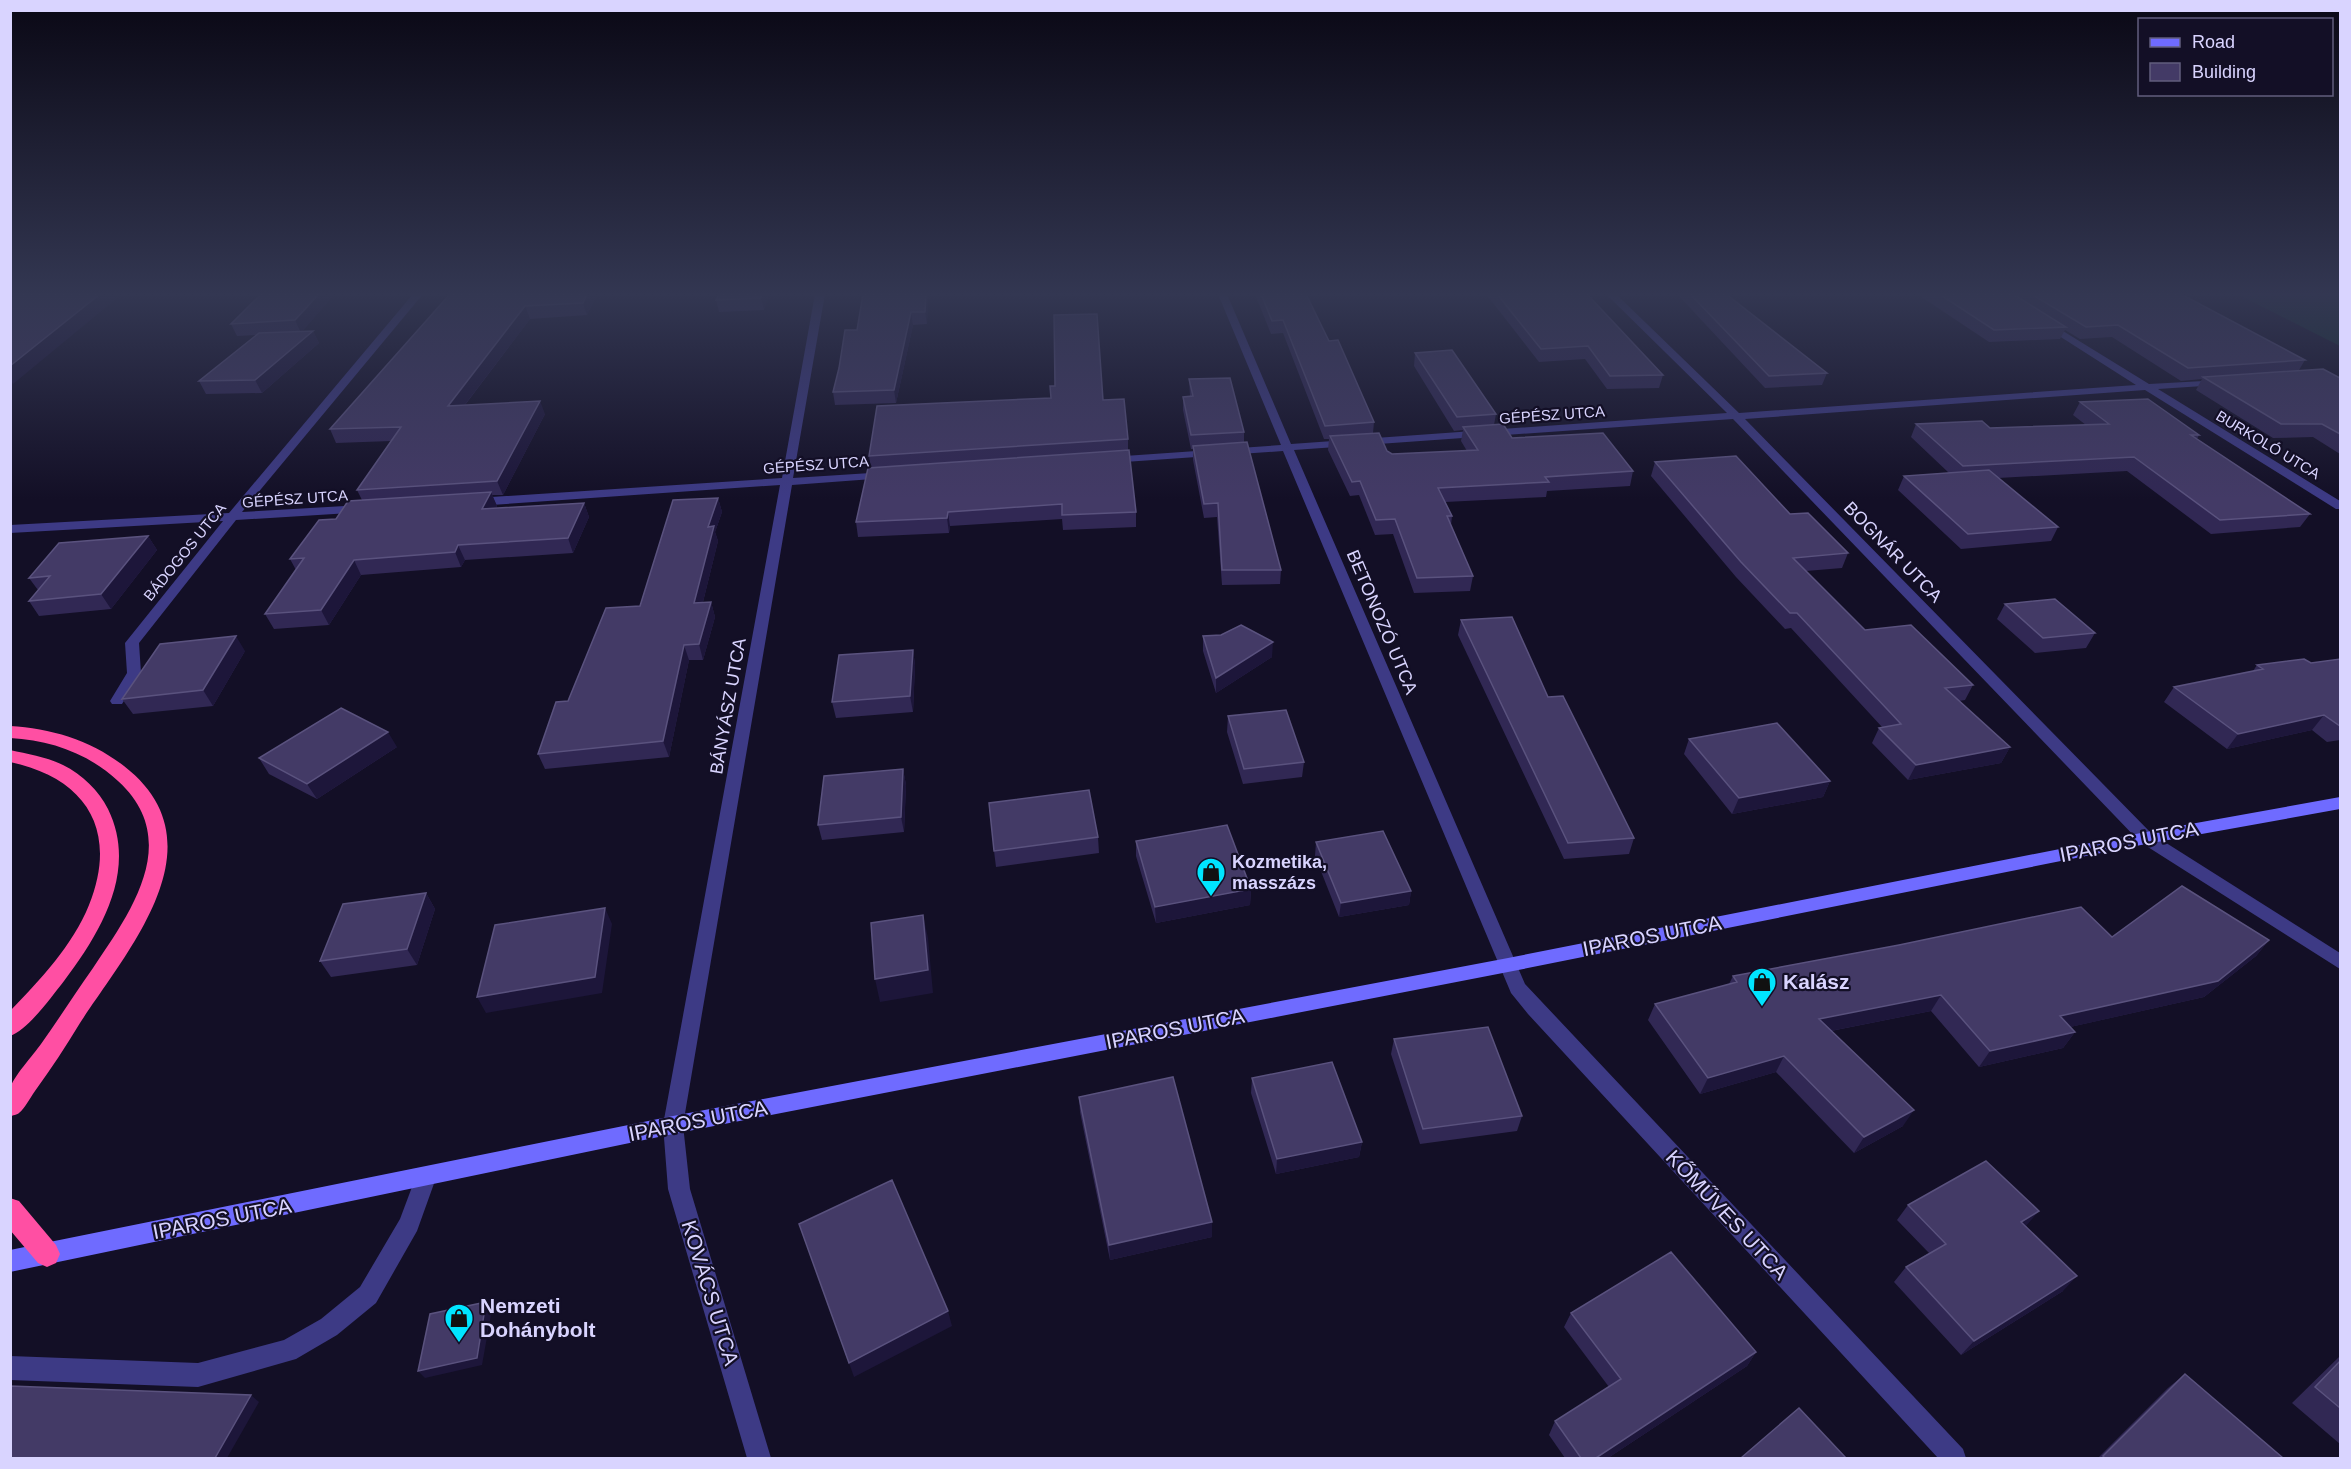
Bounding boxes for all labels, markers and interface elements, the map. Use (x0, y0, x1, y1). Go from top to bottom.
legend (2138, 18, 2333, 96)
text: Road (2192, 32, 2235, 52)
text: Building (2192, 62, 2256, 82)
street label: GÉPÉSZ UTCA (1499, 402, 1605, 427)
street label: BURKOLÓ UTCA (2213, 407, 2323, 482)
street label: GÉPÉSZ UTCA (763, 452, 869, 477)
street label: GÉPÉSZ UTCA (242, 486, 348, 511)
street label: BOGNÁR UTCA (1840, 498, 1946, 606)
street label: BÁDOGOS UTCA (140, 499, 229, 604)
street label: BETONOZÓ UTCA (1343, 547, 1422, 697)
street label: BÁNYÁSZ UTCA (706, 636, 750, 776)
street label: IPAROS UTCA (2058, 817, 2200, 866)
place label: Kozmetika, masszázs (1232, 852, 1327, 893)
shop icon: Kozmetika, masszázs (1195, 856, 1227, 898)
street label: IPAROS UTCA (1581, 911, 1723, 960)
shop icon: Kalász (1746, 966, 1778, 1008)
place label: Kalász (1783, 970, 1850, 993)
street label: IPAROS UTCA (1104, 1004, 1246, 1053)
street label: IPAROS UTCA (627, 1096, 769, 1145)
street label: KŐMŰVES UTCA (1662, 1145, 1793, 1284)
street label: IPAROS UTCA (151, 1194, 293, 1243)
street label: KOVÁCS UTCA (677, 1218, 743, 1368)
place label: Nemzeti Dohánybolt (480, 1294, 596, 1341)
shop icon: Nemzeti Dohánybolt (443, 1302, 475, 1344)

